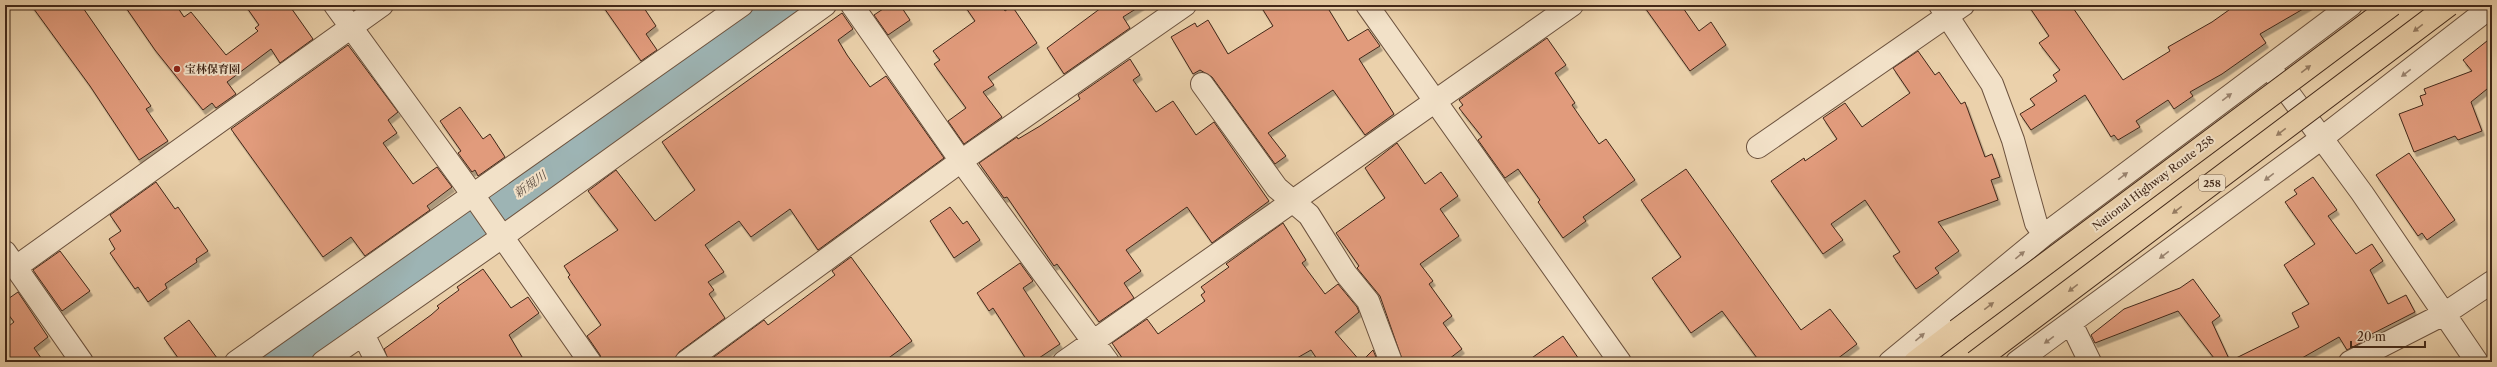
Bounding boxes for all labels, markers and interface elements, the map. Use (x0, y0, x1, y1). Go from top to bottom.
one-way arrow (2413, 24, 2424, 33)
place label: 宝林保育園 (185, 62, 240, 76)
marker: 宝林保育園 (172, 64, 182, 74)
one-way arrow (2301, 66, 2311, 74)
one-way arrow (2400, 69, 2411, 77)
one-way arrow (2222, 93, 2233, 102)
one-way arrow (2275, 128, 2286, 136)
street label: National Highway Route 258 (2089, 133, 2217, 233)
water label: 新規川 (511, 166, 551, 200)
one-way arrow (2118, 171, 2129, 180)
one-way arrow (2263, 173, 2274, 181)
road number: 258 (2199, 175, 2225, 191)
one-way arrow (2171, 206, 2182, 214)
one-way arrow (2015, 250, 2026, 259)
one-way arrow (2159, 250, 2170, 259)
one-way arrow (2068, 284, 2078, 292)
one-way arrow (1983, 302, 1994, 311)
scale bar (2351, 323, 2425, 349)
text: 20 m (2357, 329, 2386, 344)
one-way arrow (1914, 333, 1925, 342)
one-way arrow (2043, 336, 2054, 344)

